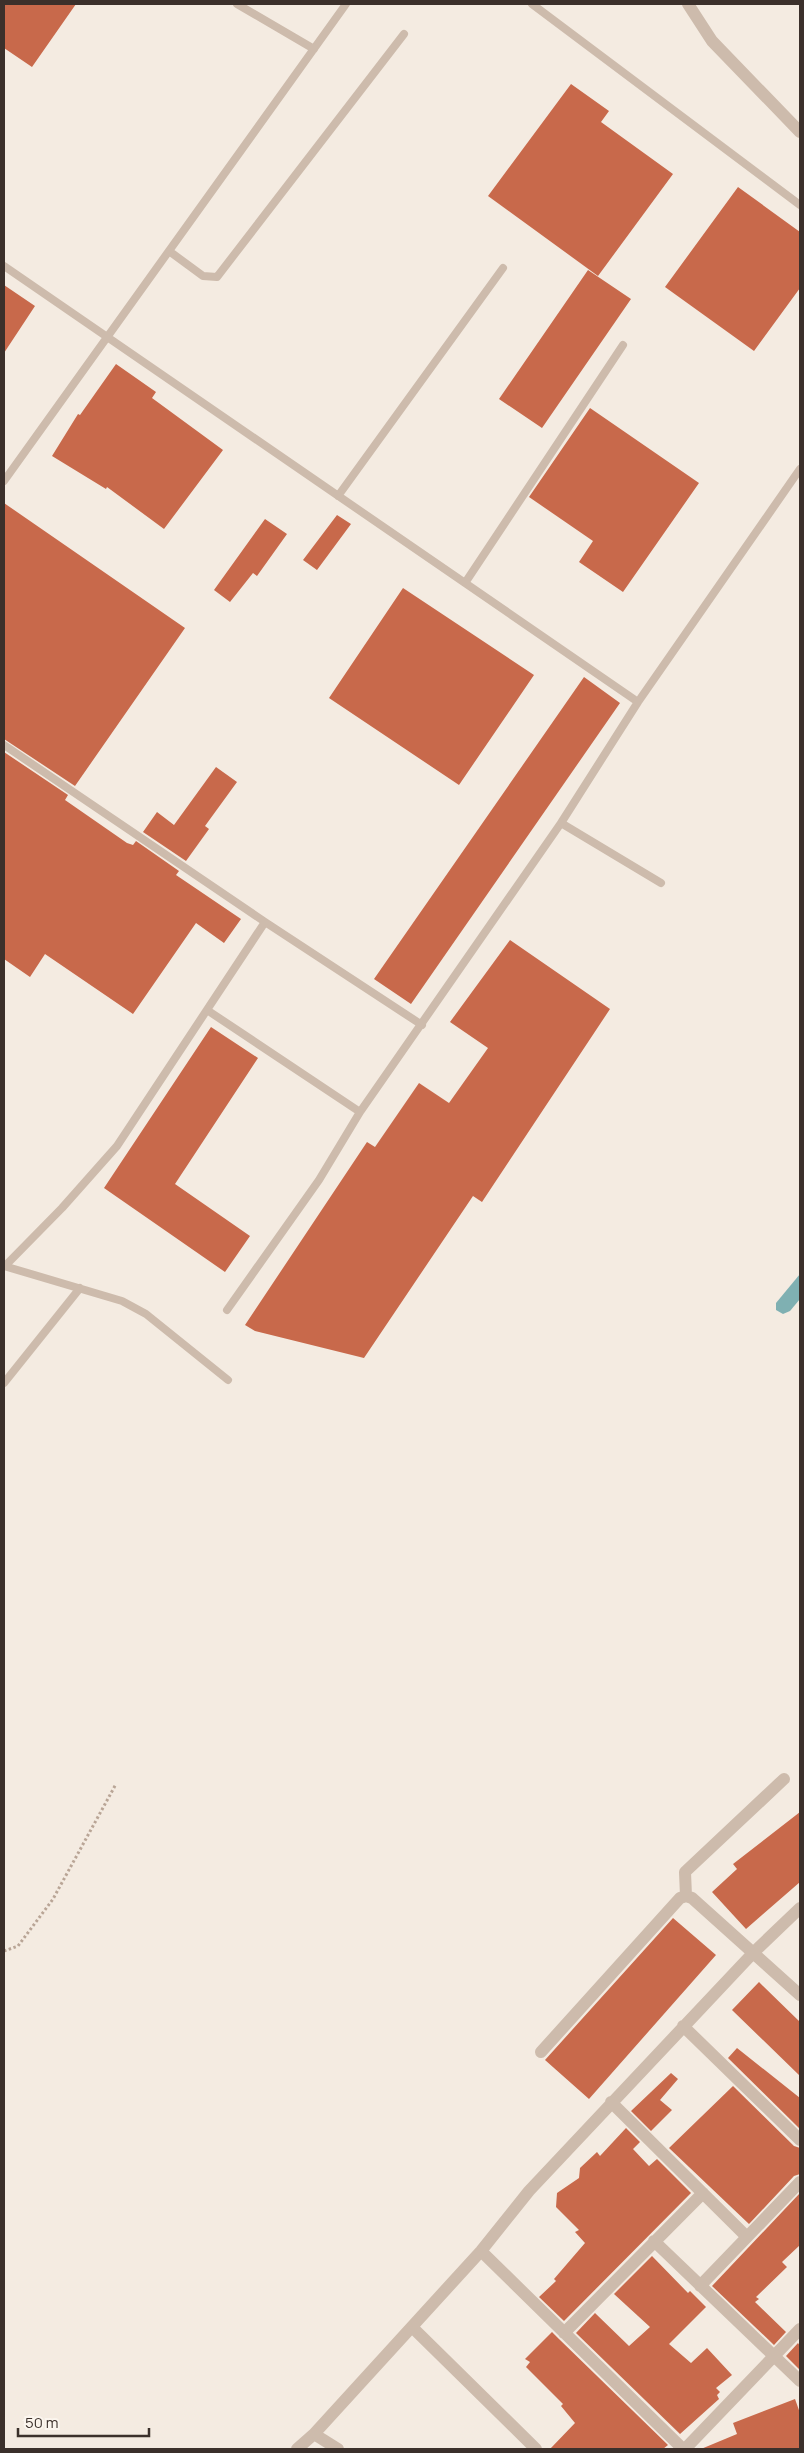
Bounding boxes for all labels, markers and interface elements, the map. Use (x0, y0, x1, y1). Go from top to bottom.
scale bar (18, 2406, 149, 2438)
text: 50 m (25, 2412, 59, 2433)

